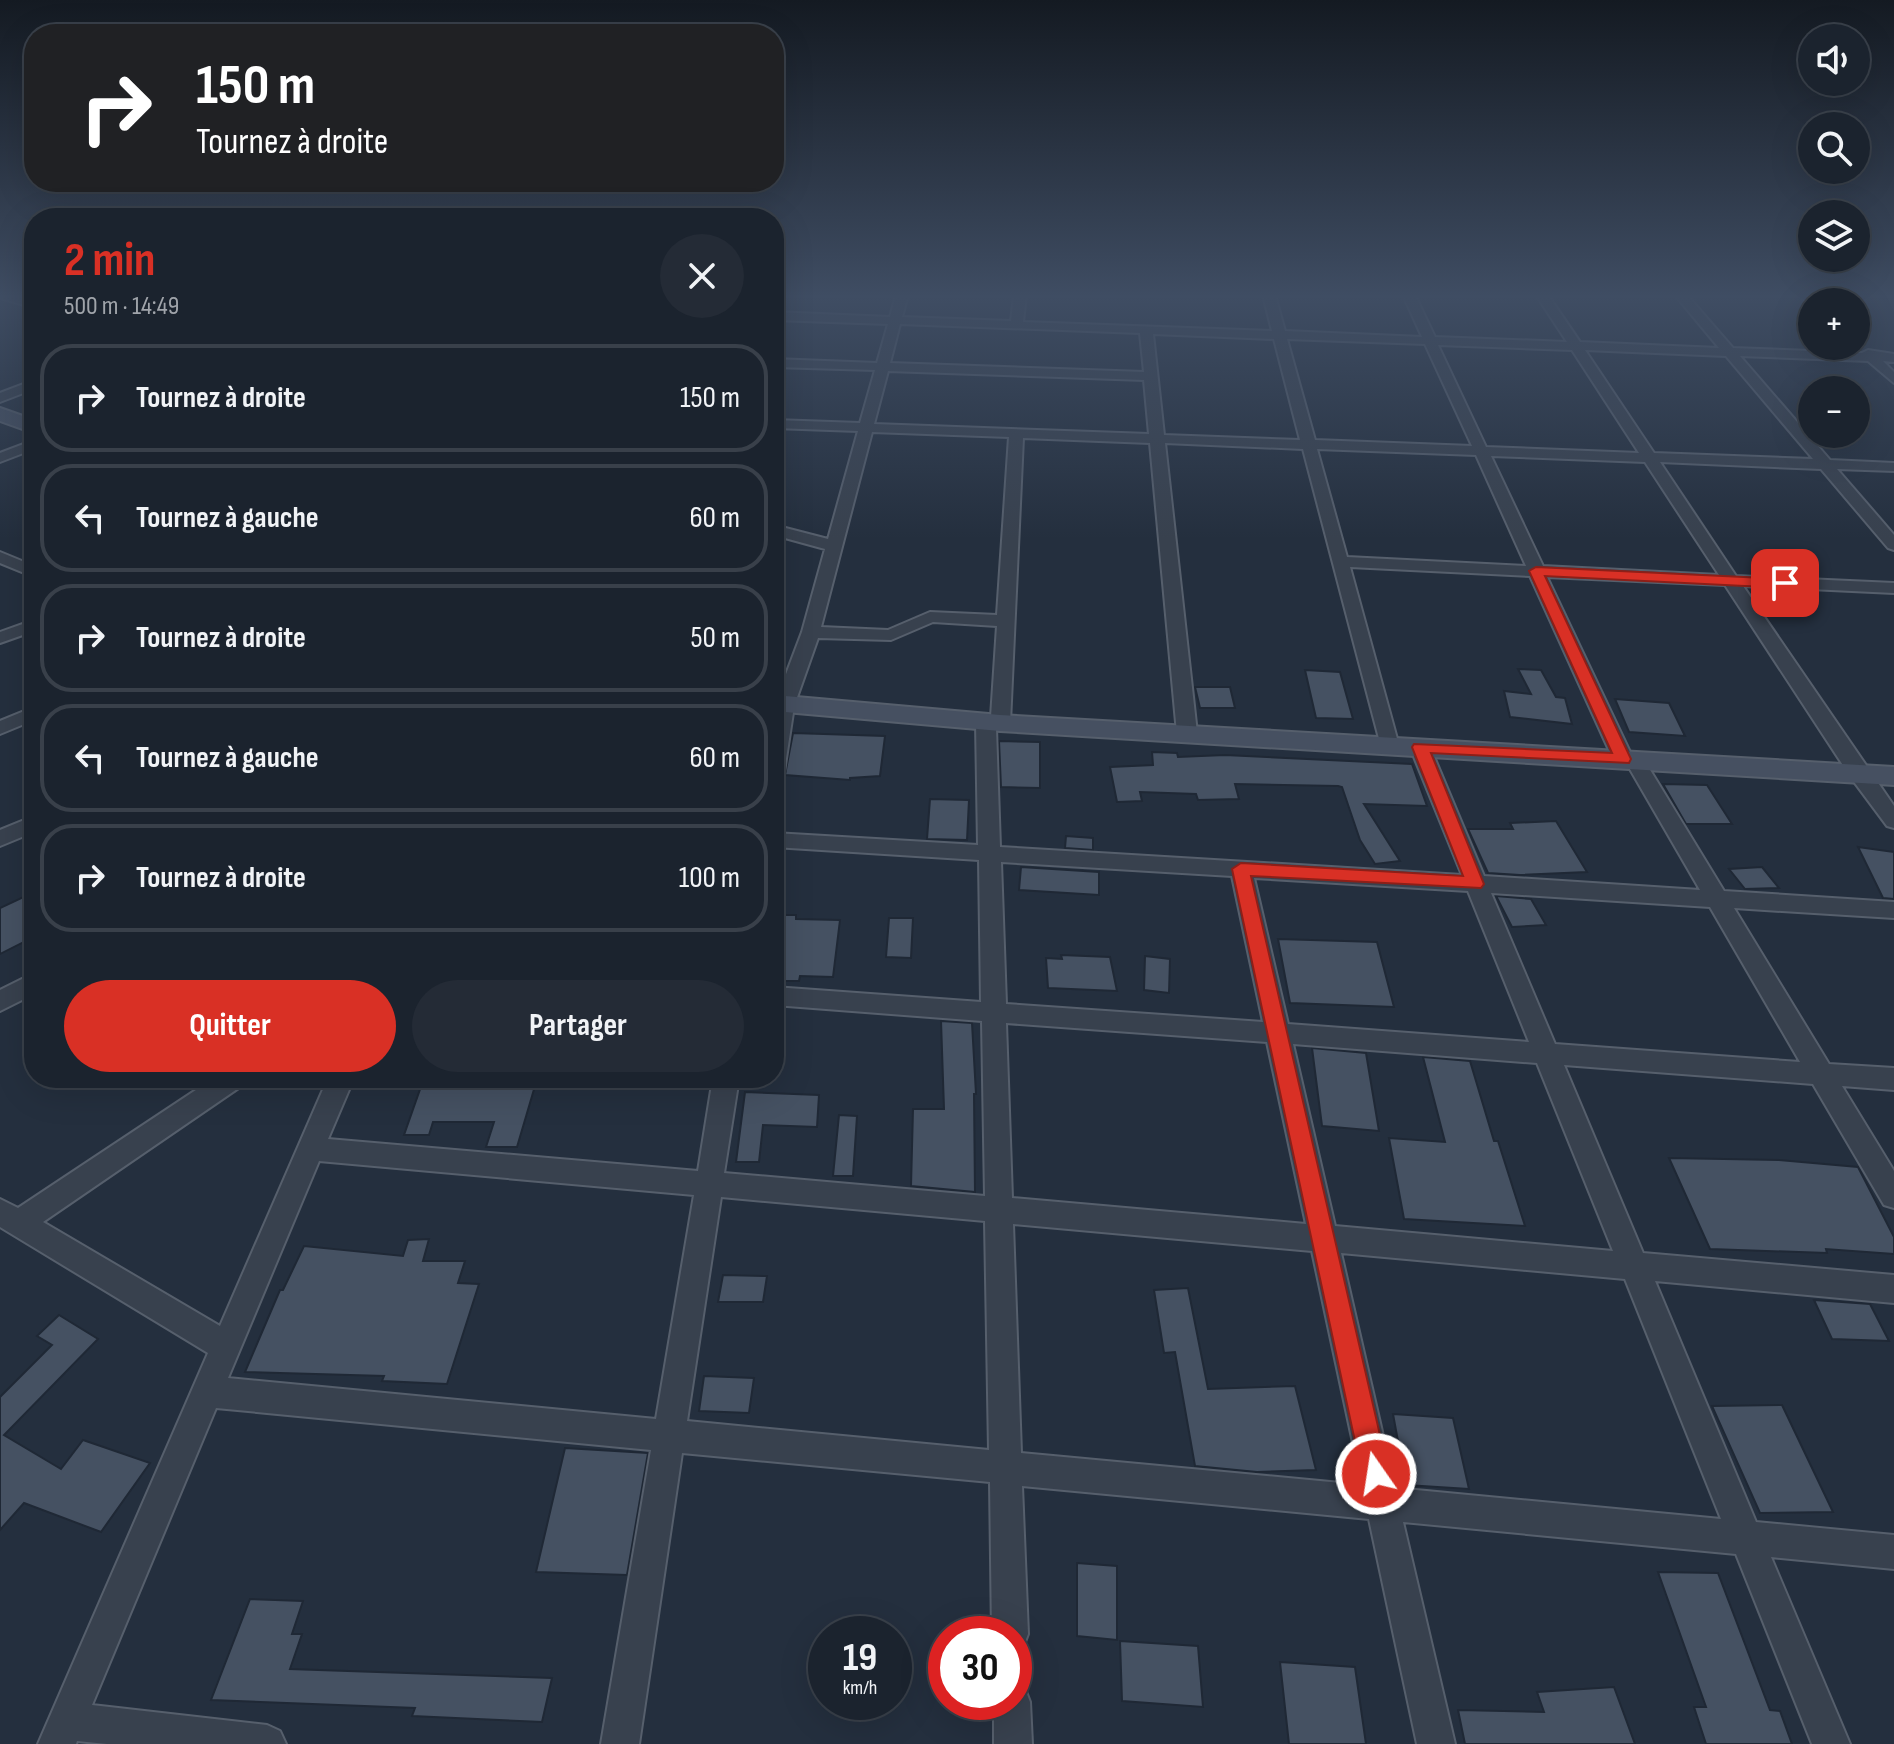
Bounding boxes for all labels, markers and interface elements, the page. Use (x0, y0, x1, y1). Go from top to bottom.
map controls (1798, 24, 1870, 448)
button: sound (1798, 24, 1870, 96)
text: 150 m (196, 53, 315, 120)
icon: right (64, 56, 168, 160)
button: search (1798, 112, 1870, 184)
text: Tournez à droite (196, 121, 388, 164)
button: layers (1798, 200, 1870, 272)
text: 2 min (64, 232, 155, 289)
button: close (660, 234, 744, 318)
button: + (1798, 288, 1870, 360)
text: 500 m · 14:49 (64, 291, 179, 322)
icon: right (68, 376, 112, 420)
button: − (1798, 376, 1870, 448)
text: Tournez à droite (136, 380, 306, 416)
text: 150 m (680, 380, 740, 416)
icon: left (68, 496, 112, 540)
text: Tournez à gauche (136, 500, 319, 536)
text: 60 m (689, 500, 740, 536)
pin (1751, 549, 1819, 617)
icon: arrive (1763, 561, 1807, 605)
icon: right (68, 616, 112, 660)
text: Tournez à droite (136, 620, 306, 656)
text: 50 m (691, 620, 740, 656)
icon: left (68, 736, 112, 780)
text: Tournez à gauche (136, 740, 319, 776)
text: 60 m (689, 740, 740, 776)
icon: right (68, 856, 112, 900)
text: Tournez à droite (136, 860, 306, 896)
text: 100 m (679, 860, 740, 896)
button: Quitter (64, 980, 396, 1072)
button: Partager (412, 980, 744, 1072)
position arrow (1334, 1432, 1418, 1516)
speed limit sign: 30 (928, 1616, 1032, 1720)
text: 19 (843, 1634, 877, 1682)
text: km/h (843, 1676, 877, 1700)

